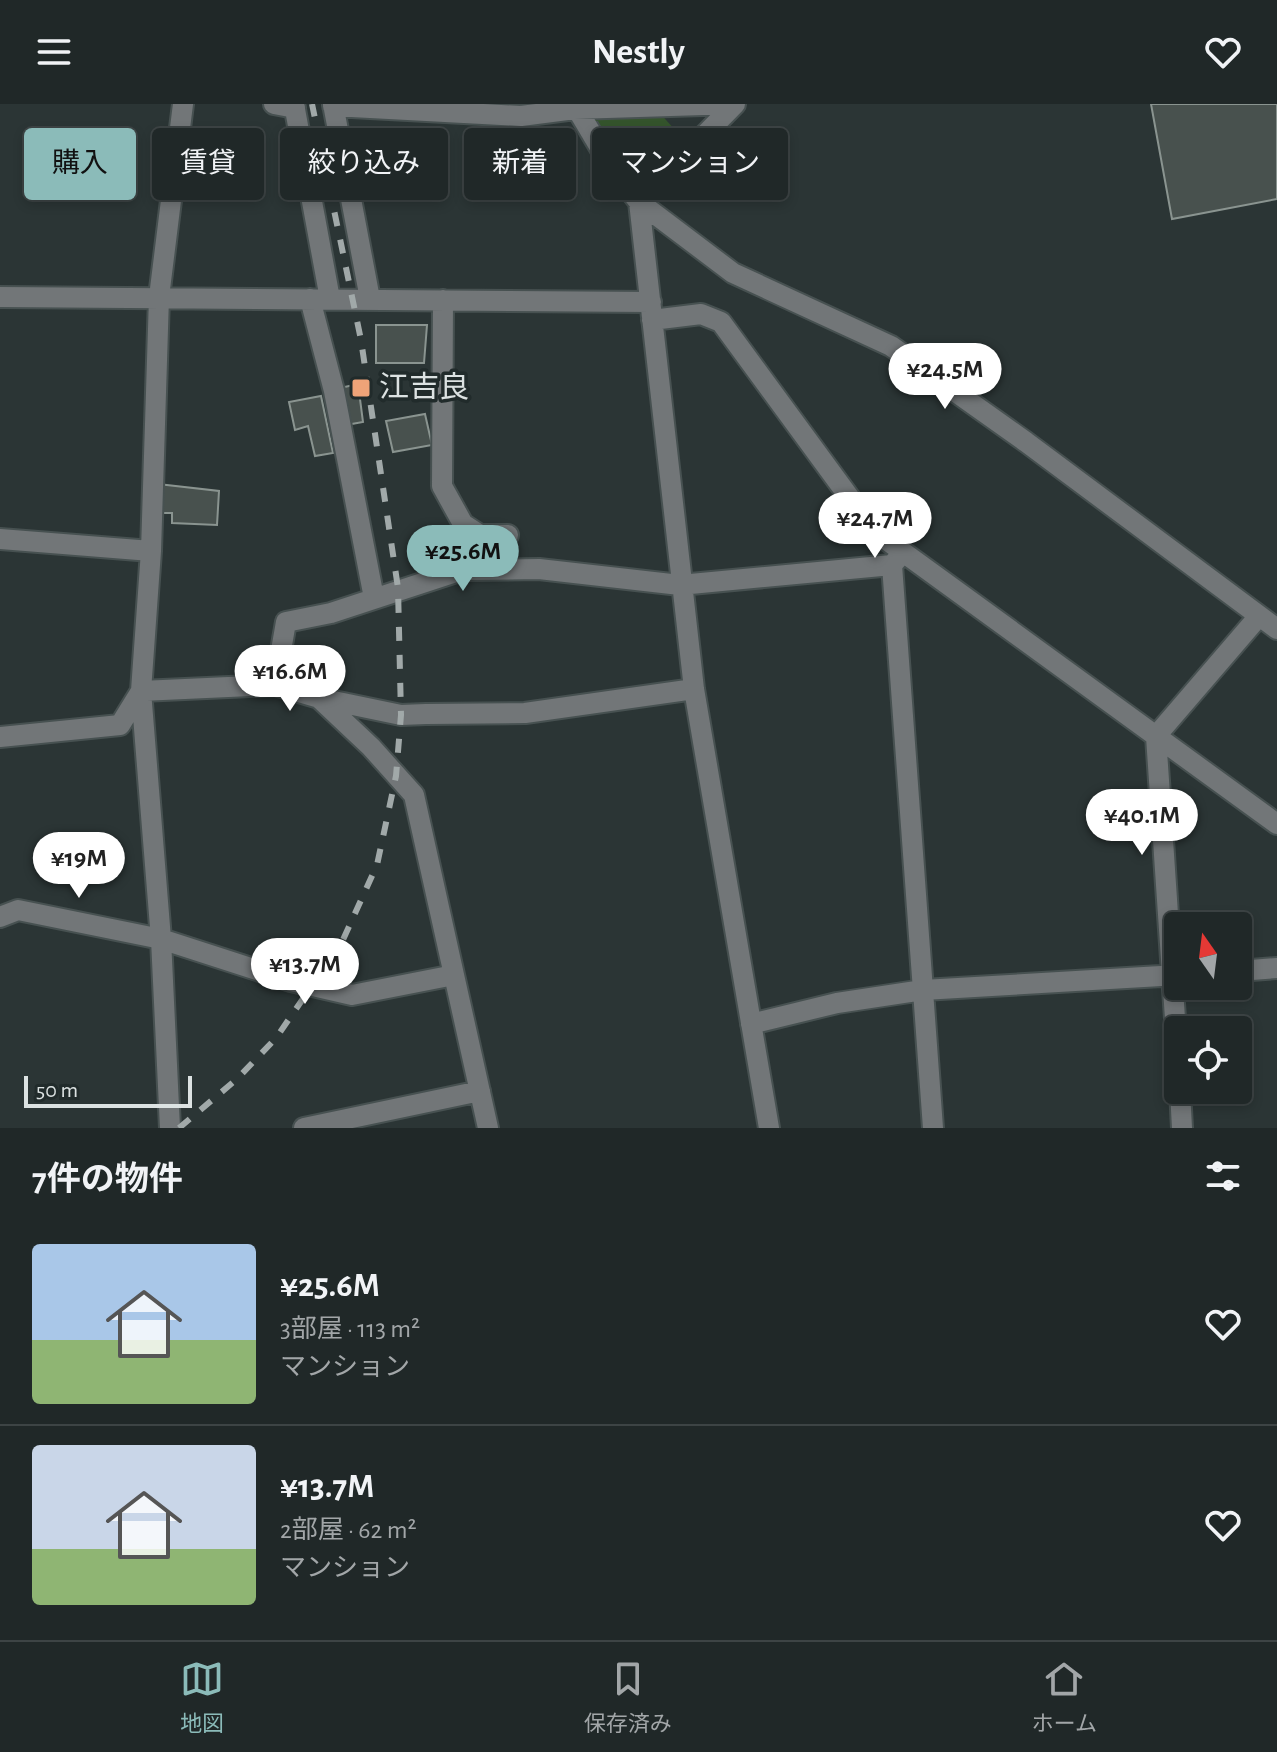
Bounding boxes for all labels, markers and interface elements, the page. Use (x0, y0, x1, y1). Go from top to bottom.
icon: menu (32, 30, 76, 74)
icon: heart (1201, 30, 1245, 74)
text: Nestly (592, 34, 685, 70)
chip: 購入 (24, 128, 136, 200)
chip: 賃貸 (152, 128, 264, 200)
chip: 絞り込み (280, 128, 448, 200)
chip: 新着 (464, 128, 576, 200)
chip: マンション (592, 128, 788, 200)
pin: ¥24.5M (880, 343, 1010, 411)
text: ¥24.5M (907, 356, 983, 382)
place label: 江吉良 (379, 371, 469, 403)
marker: 江吉良 (350, 377, 372, 399)
pin: ¥24.7M (810, 492, 940, 560)
text: ¥24.7M (837, 505, 913, 531)
pin: ¥25.6M (398, 525, 528, 593)
text: ¥25.6M (425, 538, 501, 564)
pin: ¥16.6M (225, 645, 355, 713)
text: ¥16.6M (253, 658, 327, 684)
pin: ¥40.1M (1077, 789, 1207, 857)
text: ¥40.1M (1104, 802, 1180, 828)
pin: ¥19M (32, 832, 126, 900)
text: ¥19M (51, 845, 107, 871)
north arrow (1164, 912, 1252, 1000)
map controls (1164, 912, 1252, 1104)
pin: ¥13.7M (240, 938, 370, 1006)
text: ¥13.7M (269, 951, 341, 977)
button: locate (1164, 1016, 1252, 1104)
scale bar (24, 1072, 192, 1108)
text: 50 m (36, 1079, 78, 1101)
icon: filters (1201, 1154, 1245, 1198)
text: 7件の物件 (32, 1163, 183, 1197)
text: ¥25.6M (280, 1269, 380, 1303)
icon: home (96, 1276, 192, 1372)
icon: heart (1201, 1302, 1245, 1346)
text: 3部屋 · 113 m² (280, 1316, 420, 1342)
text: マンション (280, 1354, 410, 1380)
text: ¥13.7M (280, 1470, 374, 1504)
icon: home (96, 1477, 192, 1573)
icon: heart (1201, 1503, 1245, 1547)
text: 2部屋 · 62 m² (280, 1517, 417, 1543)
text: マンション (280, 1555, 410, 1581)
tab: 地図 (180, 1657, 224, 1737)
tab: 保存済み (584, 1657, 672, 1737)
tab: ホーム (1032, 1657, 1097, 1737)

